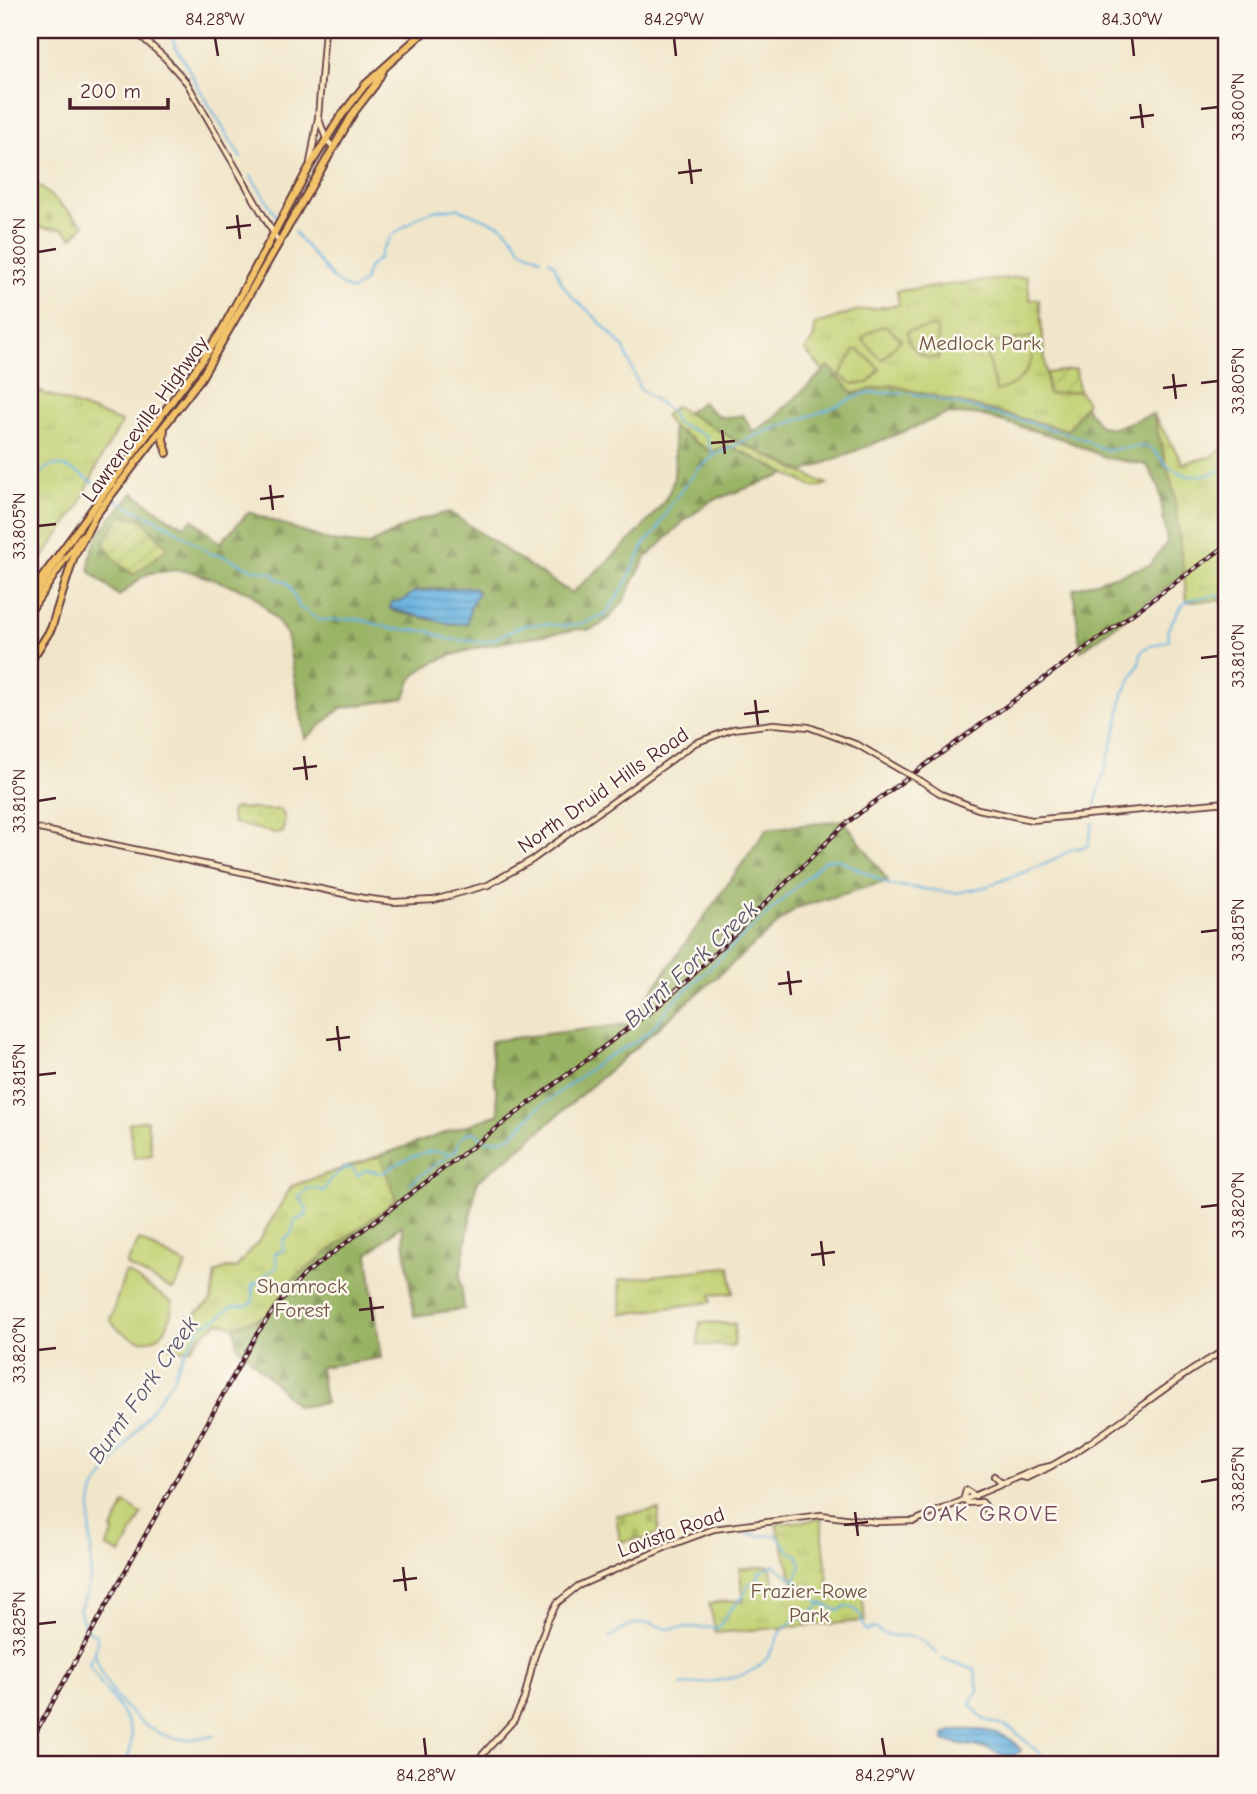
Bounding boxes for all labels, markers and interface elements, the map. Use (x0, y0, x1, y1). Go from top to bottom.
text: 84.28°W (185, 9, 245, 30)
text: 84.29°W (644, 9, 704, 30)
text: 84.30°W (1102, 9, 1163, 30)
scale bar (70, 66, 168, 110)
text: 33.800°N (1228, 73, 1249, 141)
text: 200 m (80, 79, 141, 103)
text: 33.800°N (9, 218, 30, 286)
street label: Lawrenceville Highway (77, 331, 214, 507)
park label: Medlock Park (919, 331, 1041, 355)
text: 33.805°N (1228, 347, 1249, 415)
text: 33.805°N (9, 492, 30, 560)
text: 33.810°N (1228, 624, 1249, 688)
street label: North Druid Hills Road (513, 722, 693, 858)
text: 33.810°N (9, 769, 30, 833)
water label: Burnt Fork Creek (618, 895, 764, 1033)
text: 33.815°N (1228, 898, 1249, 962)
text: 33.815°N (9, 1043, 30, 1107)
text: 33.820°N (1228, 1172, 1249, 1238)
park label: Shamrock Forest (257, 1274, 347, 1322)
water label: Burnt Fork Creek (82, 1311, 204, 1469)
text: 33.820°N (9, 1317, 30, 1383)
text: 33.825°N (1228, 1446, 1249, 1512)
district label: OAK GROVE (922, 1500, 1060, 1527)
street label: Lavista Road (614, 1502, 728, 1562)
park label: Frazier-Rowe Park (750, 1579, 868, 1627)
text: 33.825°N (9, 1591, 30, 1657)
text: 84.28°W (396, 1765, 456, 1786)
text: 84.29°W (855, 1765, 915, 1786)

